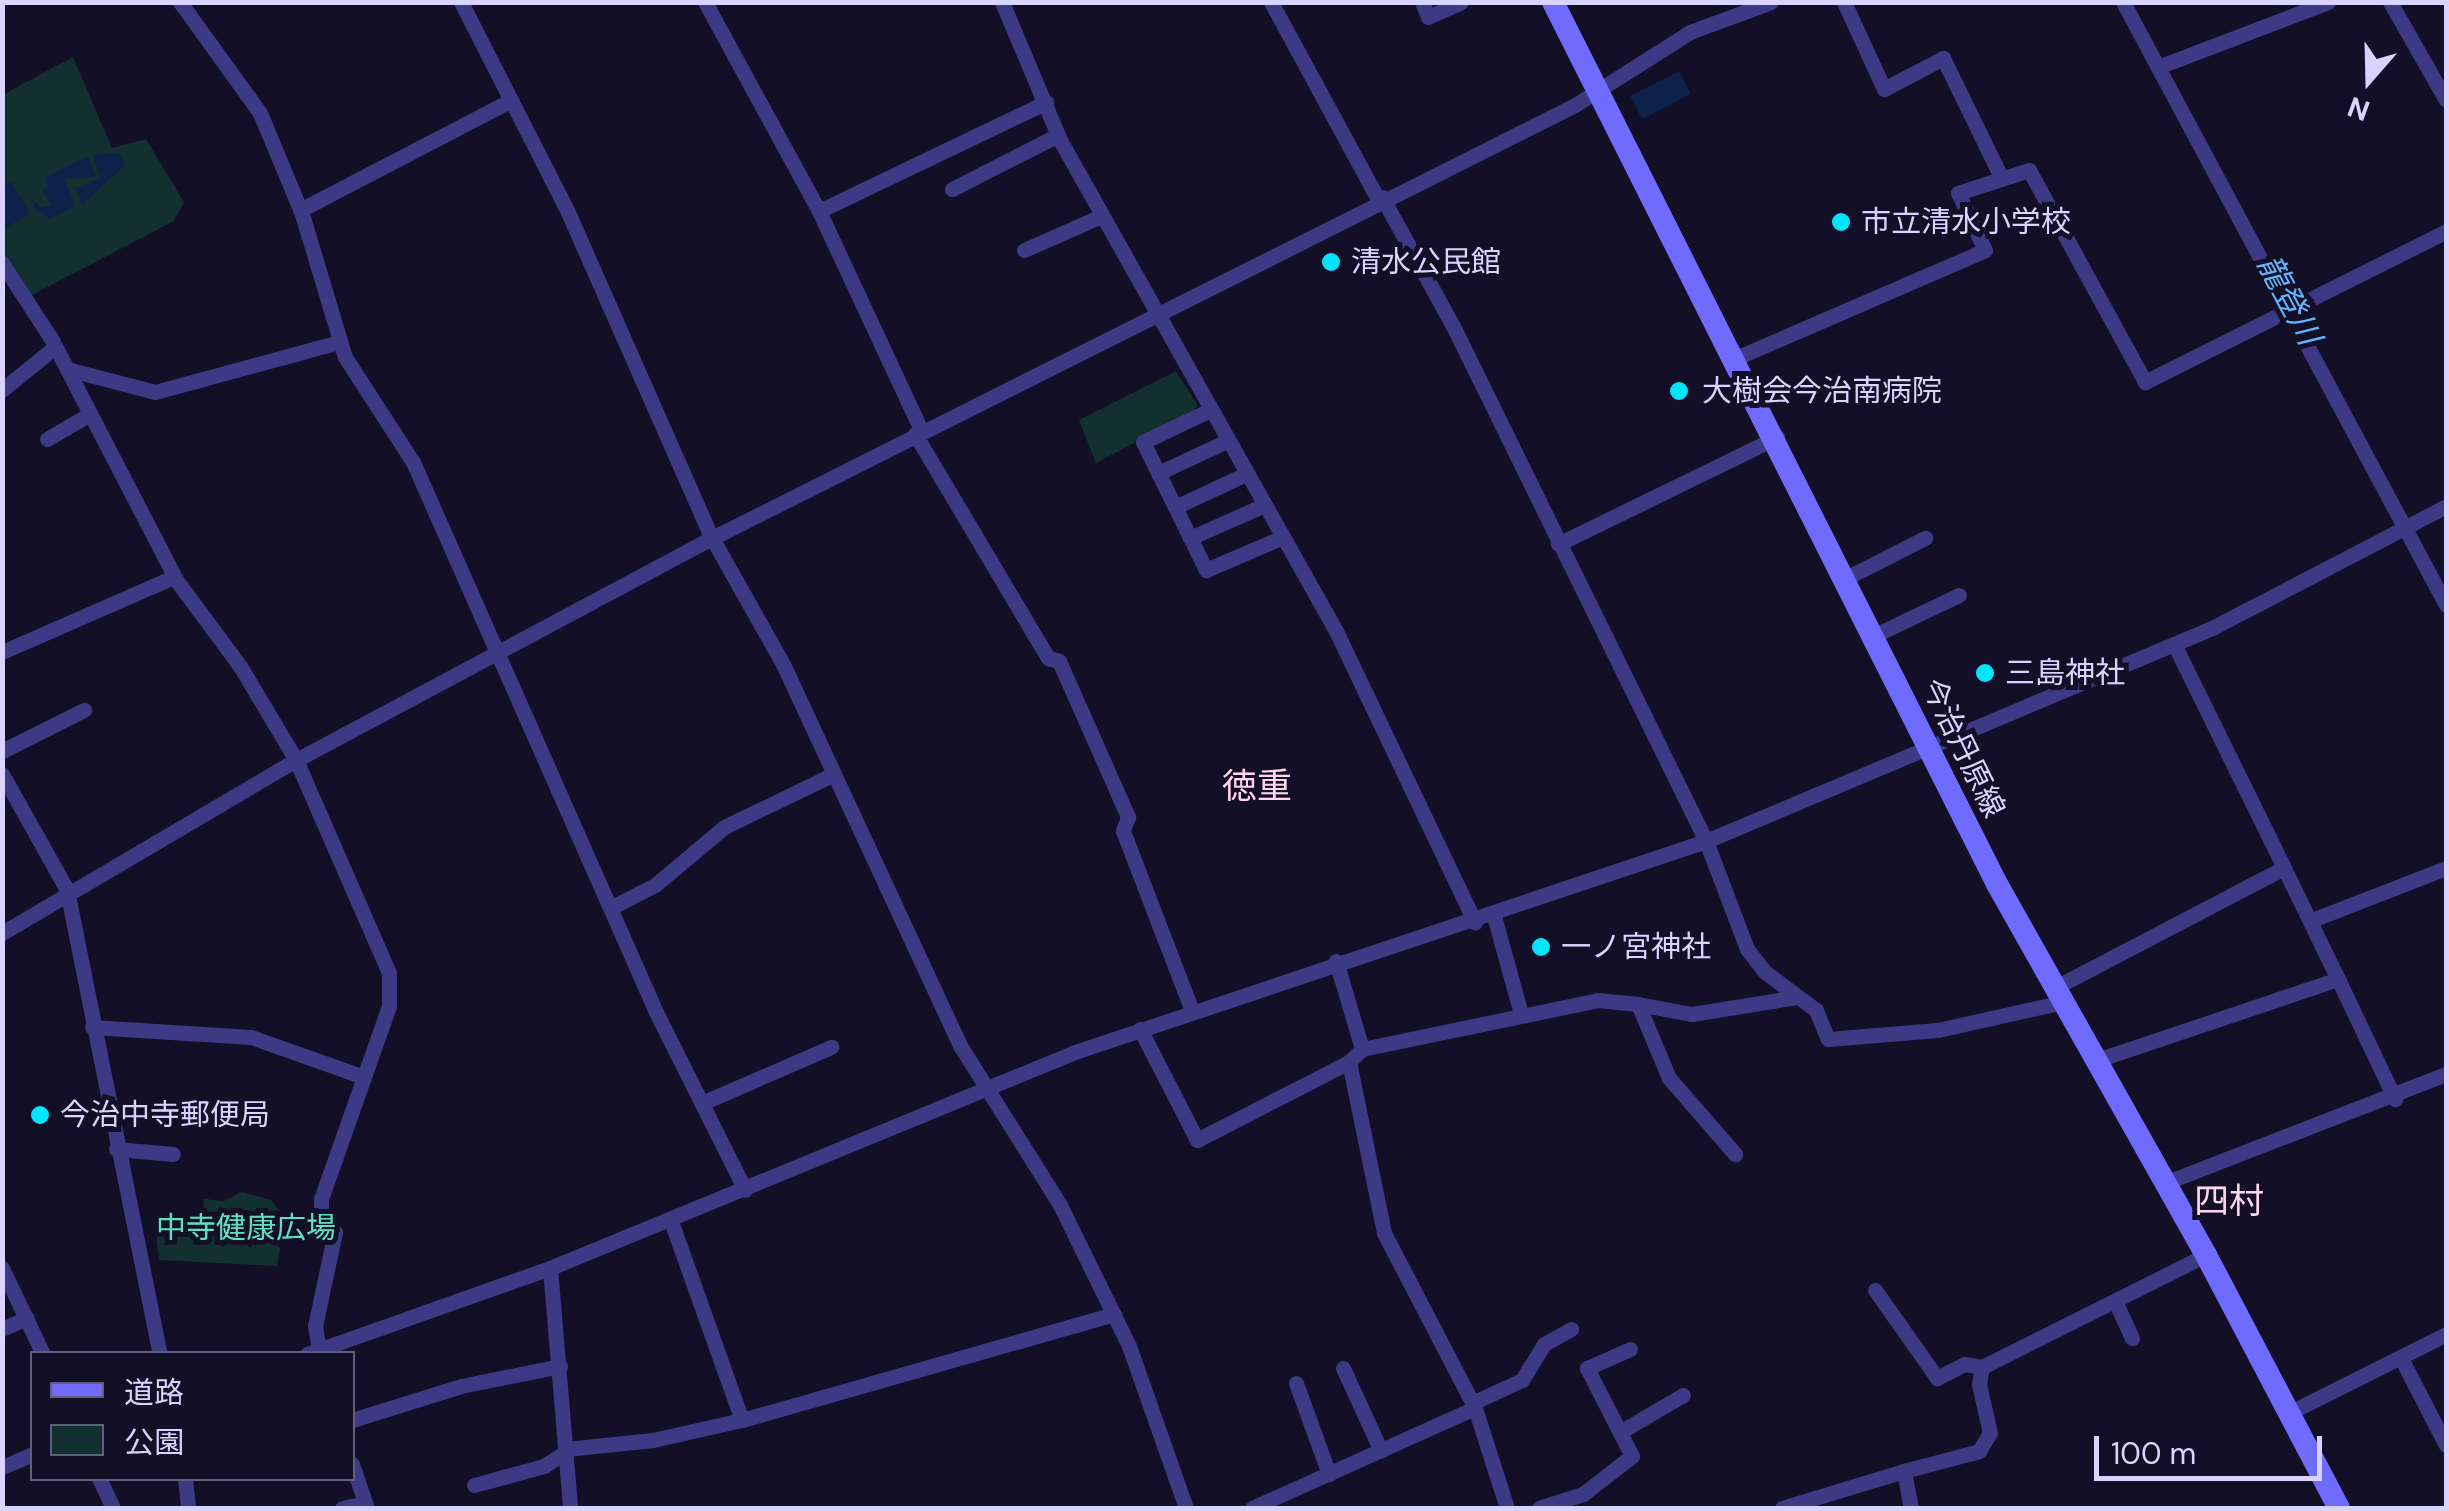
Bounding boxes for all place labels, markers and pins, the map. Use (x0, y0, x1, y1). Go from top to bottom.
place label: 市立清水小学校 (1861, 204, 2071, 240)
marker: 市立清水小学校 (1830, 211, 1852, 233)
place label: 清水公民館 (1351, 244, 1501, 280)
marker: 清水公民館 (1320, 251, 1342, 273)
place label: 大樹会今治南病院 (1702, 373, 1942, 409)
marker: 大樹会今治南病院 (1666, 378, 1692, 404)
place label: 三島神社 (2005, 655, 2125, 691)
marker: 三島神社 (1974, 662, 1996, 684)
place label: 一ノ宮神社 (1561, 929, 1711, 965)
marker: 一ノ宮神社 (1530, 936, 1552, 958)
place label: 今治中寺郵便局 (60, 1097, 270, 1133)
marker: 今治中寺郵便局 (29, 1104, 51, 1126)

